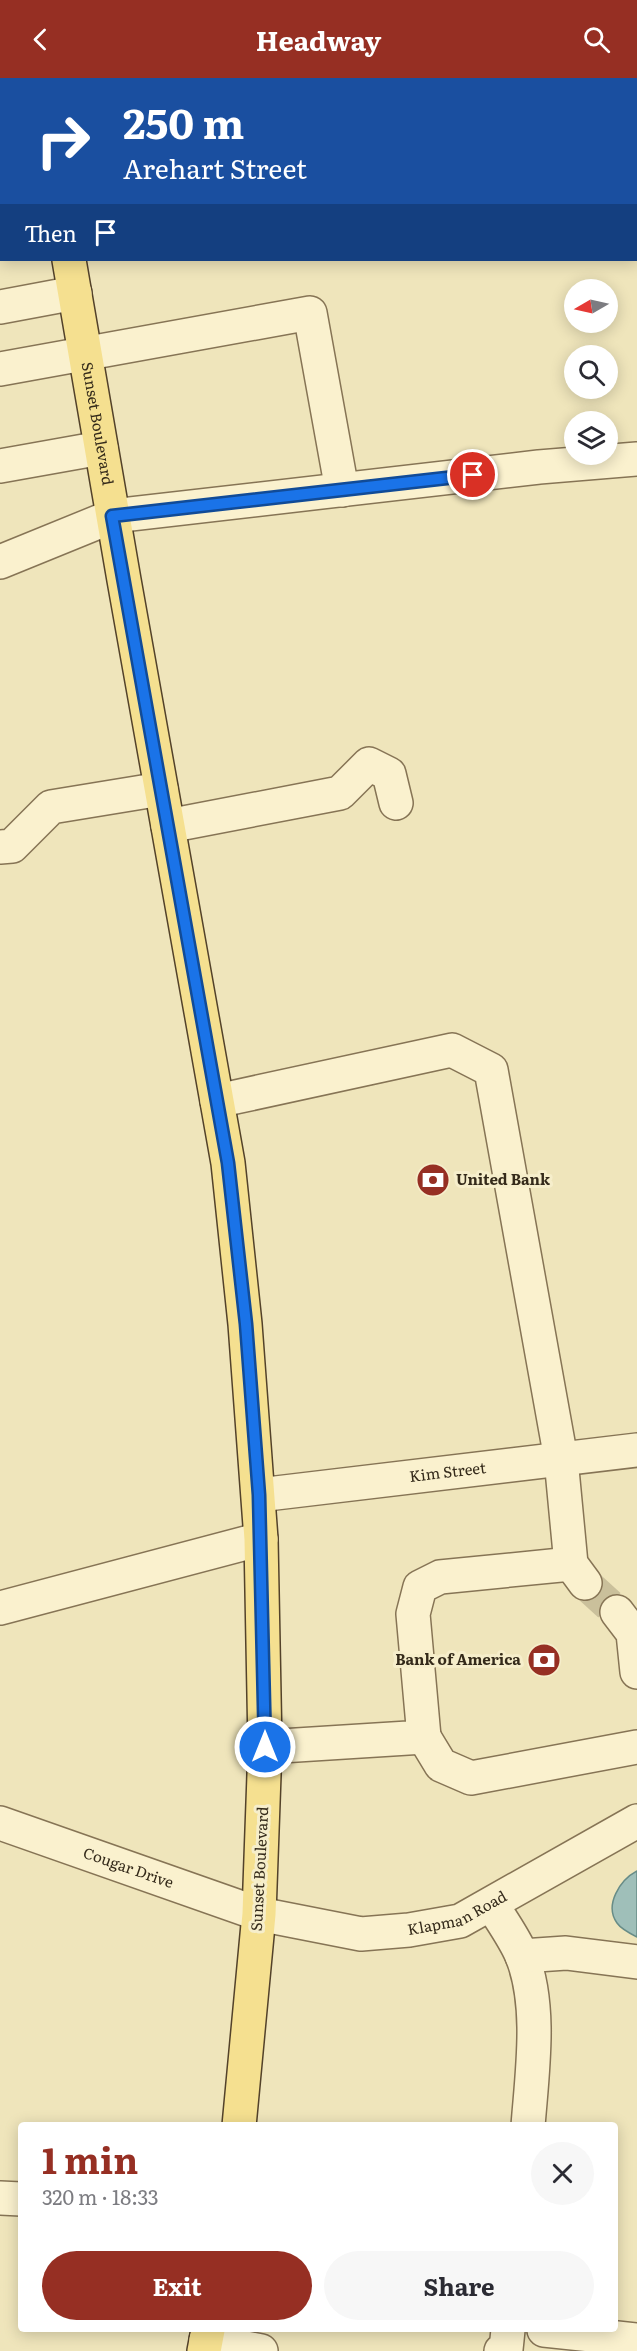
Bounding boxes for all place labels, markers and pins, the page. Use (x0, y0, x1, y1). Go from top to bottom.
pin (447, 449, 498, 500)
bank icon: United Bank (415, 1162, 451, 1198)
place label: United Bank (456, 1167, 551, 1190)
bank icon: Bank of America (526, 1642, 562, 1678)
place label: Bank of America (395, 1647, 521, 1670)

